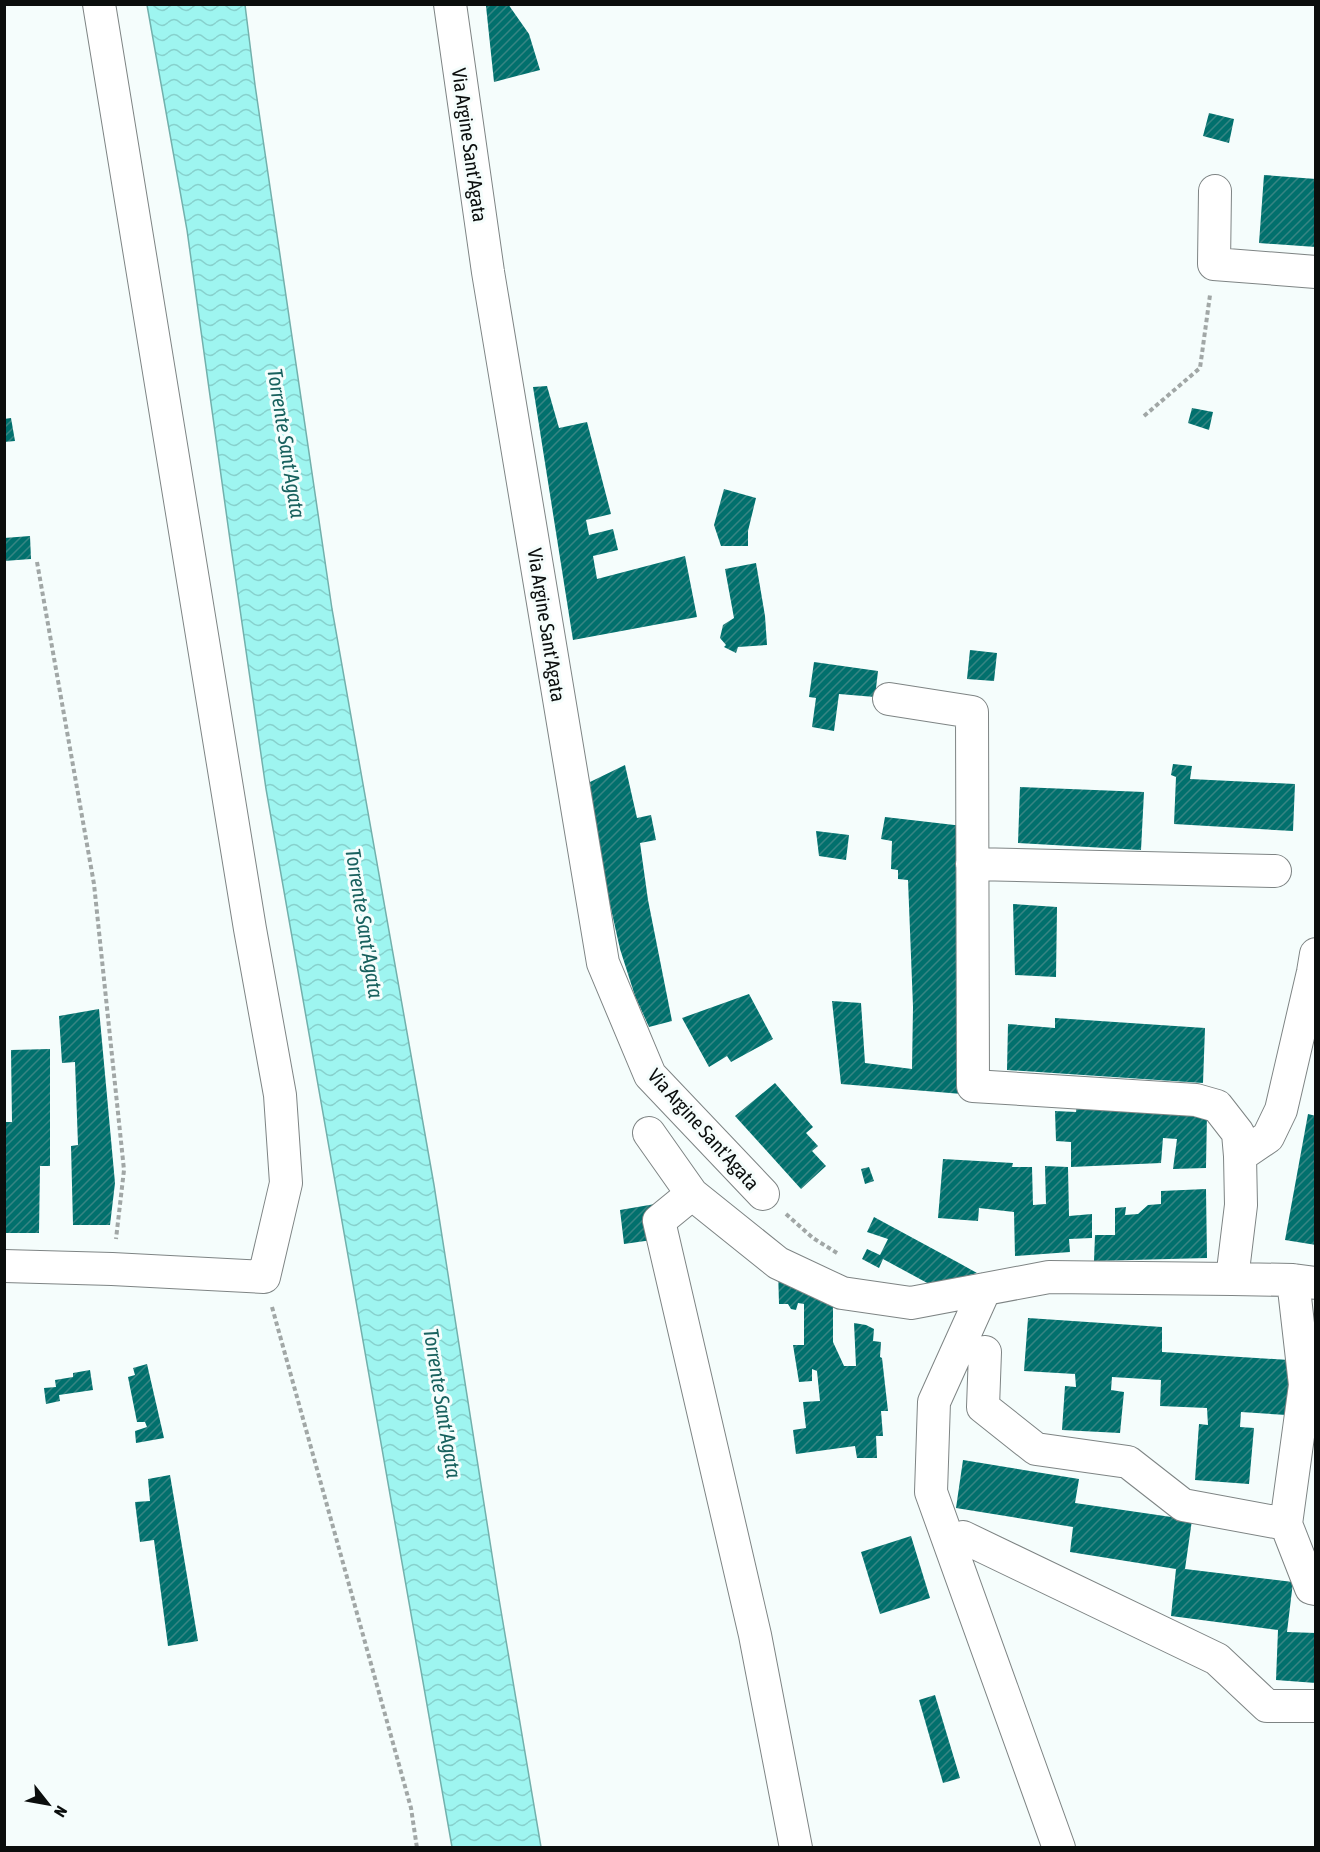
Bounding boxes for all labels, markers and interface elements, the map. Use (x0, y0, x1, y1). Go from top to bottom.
street label: Via Argine Sant'Agata (448, 67, 492, 223)
water label: Torrente Sant'Agata (263, 367, 311, 520)
street label: Via Argine Sant'Agata (524, 547, 570, 703)
water label: Torrente Sant'Agata (341, 847, 389, 1000)
street label: Via Argine Sant'Agata (644, 1064, 764, 1194)
water label: Torrente Sant'Agata (419, 1327, 467, 1480)
north arrow (18, 1774, 78, 1834)
text: N (51, 1803, 71, 1820)

